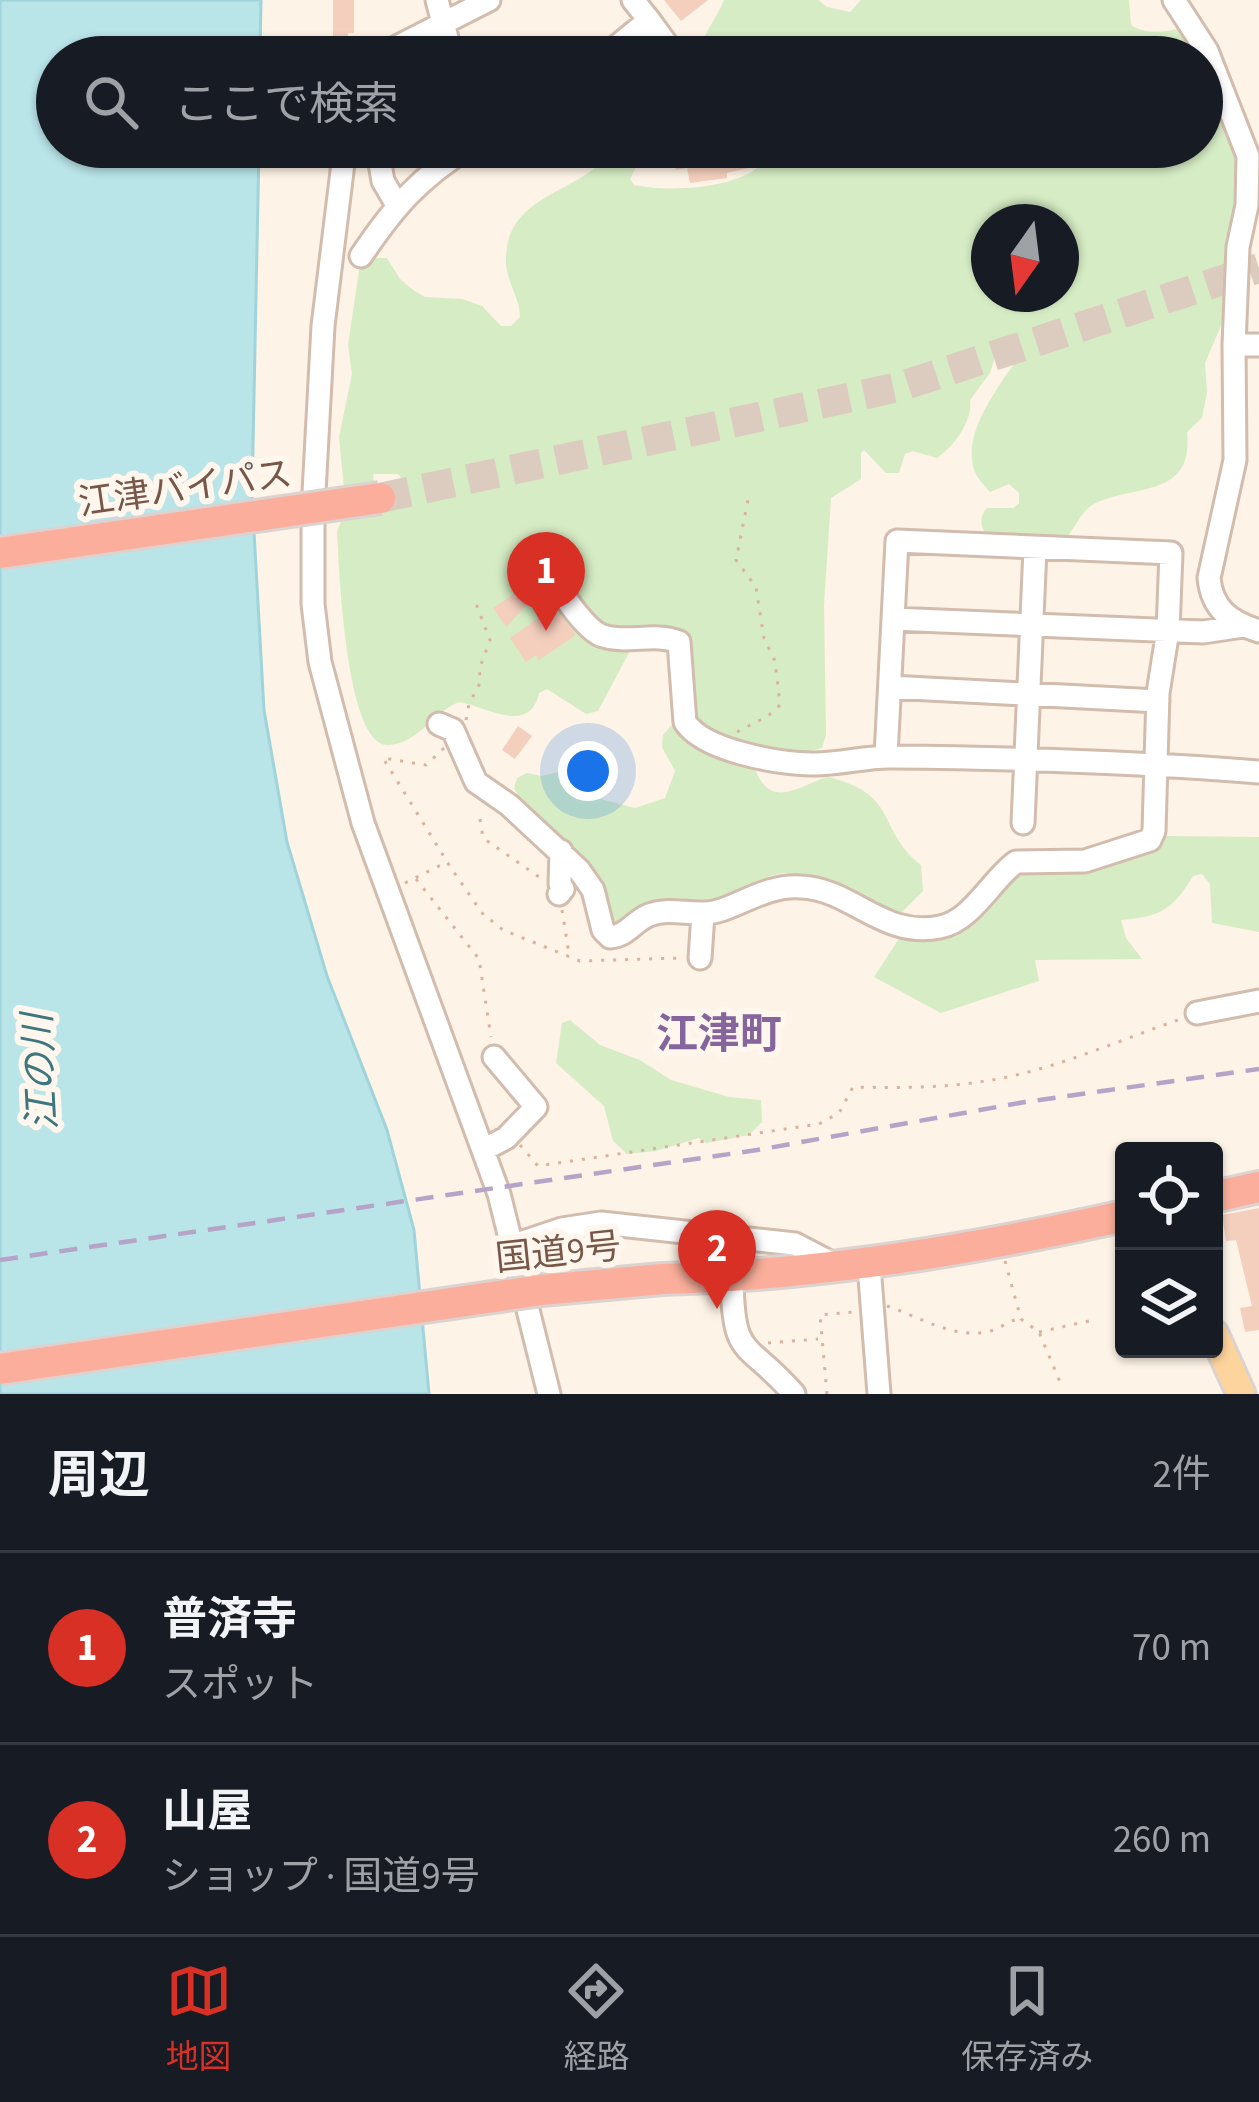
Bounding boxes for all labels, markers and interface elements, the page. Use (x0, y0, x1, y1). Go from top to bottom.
search box (36, 36, 1223, 168)
icon: search (78, 69, 144, 135)
text: ここで検索 (174, 73, 399, 137)
north arrow (971, 204, 1079, 312)
street label: 江津バイパス (75, 448, 295, 529)
pin: 1 (507, 532, 585, 631)
your location (558, 741, 618, 801)
district label: 江津町 (656, 1005, 782, 1065)
water label: 江の川 (10, 1008, 72, 1132)
map controls (1115, 1142, 1223, 1358)
button: locate (1115, 1142, 1223, 1250)
pin: 2 (678, 1210, 756, 1309)
street label: 国道9号 (493, 1221, 623, 1284)
button: layers (1115, 1250, 1223, 1358)
text: 周辺 (48, 1440, 150, 1512)
text: 2件 (1153, 1447, 1211, 1503)
text: 普済寺 (162, 1588, 297, 1652)
text: 1 (77, 1620, 97, 1676)
text: 70 m (1132, 1620, 1211, 1676)
text: スポット (162, 1657, 318, 1713)
text: 山屋 (162, 1780, 252, 1844)
text: 2 (77, 1812, 97, 1868)
text: 260 m (1113, 1812, 1211, 1868)
text: ショップ · 国道9号 (162, 1849, 480, 1905)
tab: 地図 (166, 1958, 232, 2081)
tab: 経路 (563, 1958, 629, 2081)
tab: 保存済み (961, 1958, 1093, 2081)

